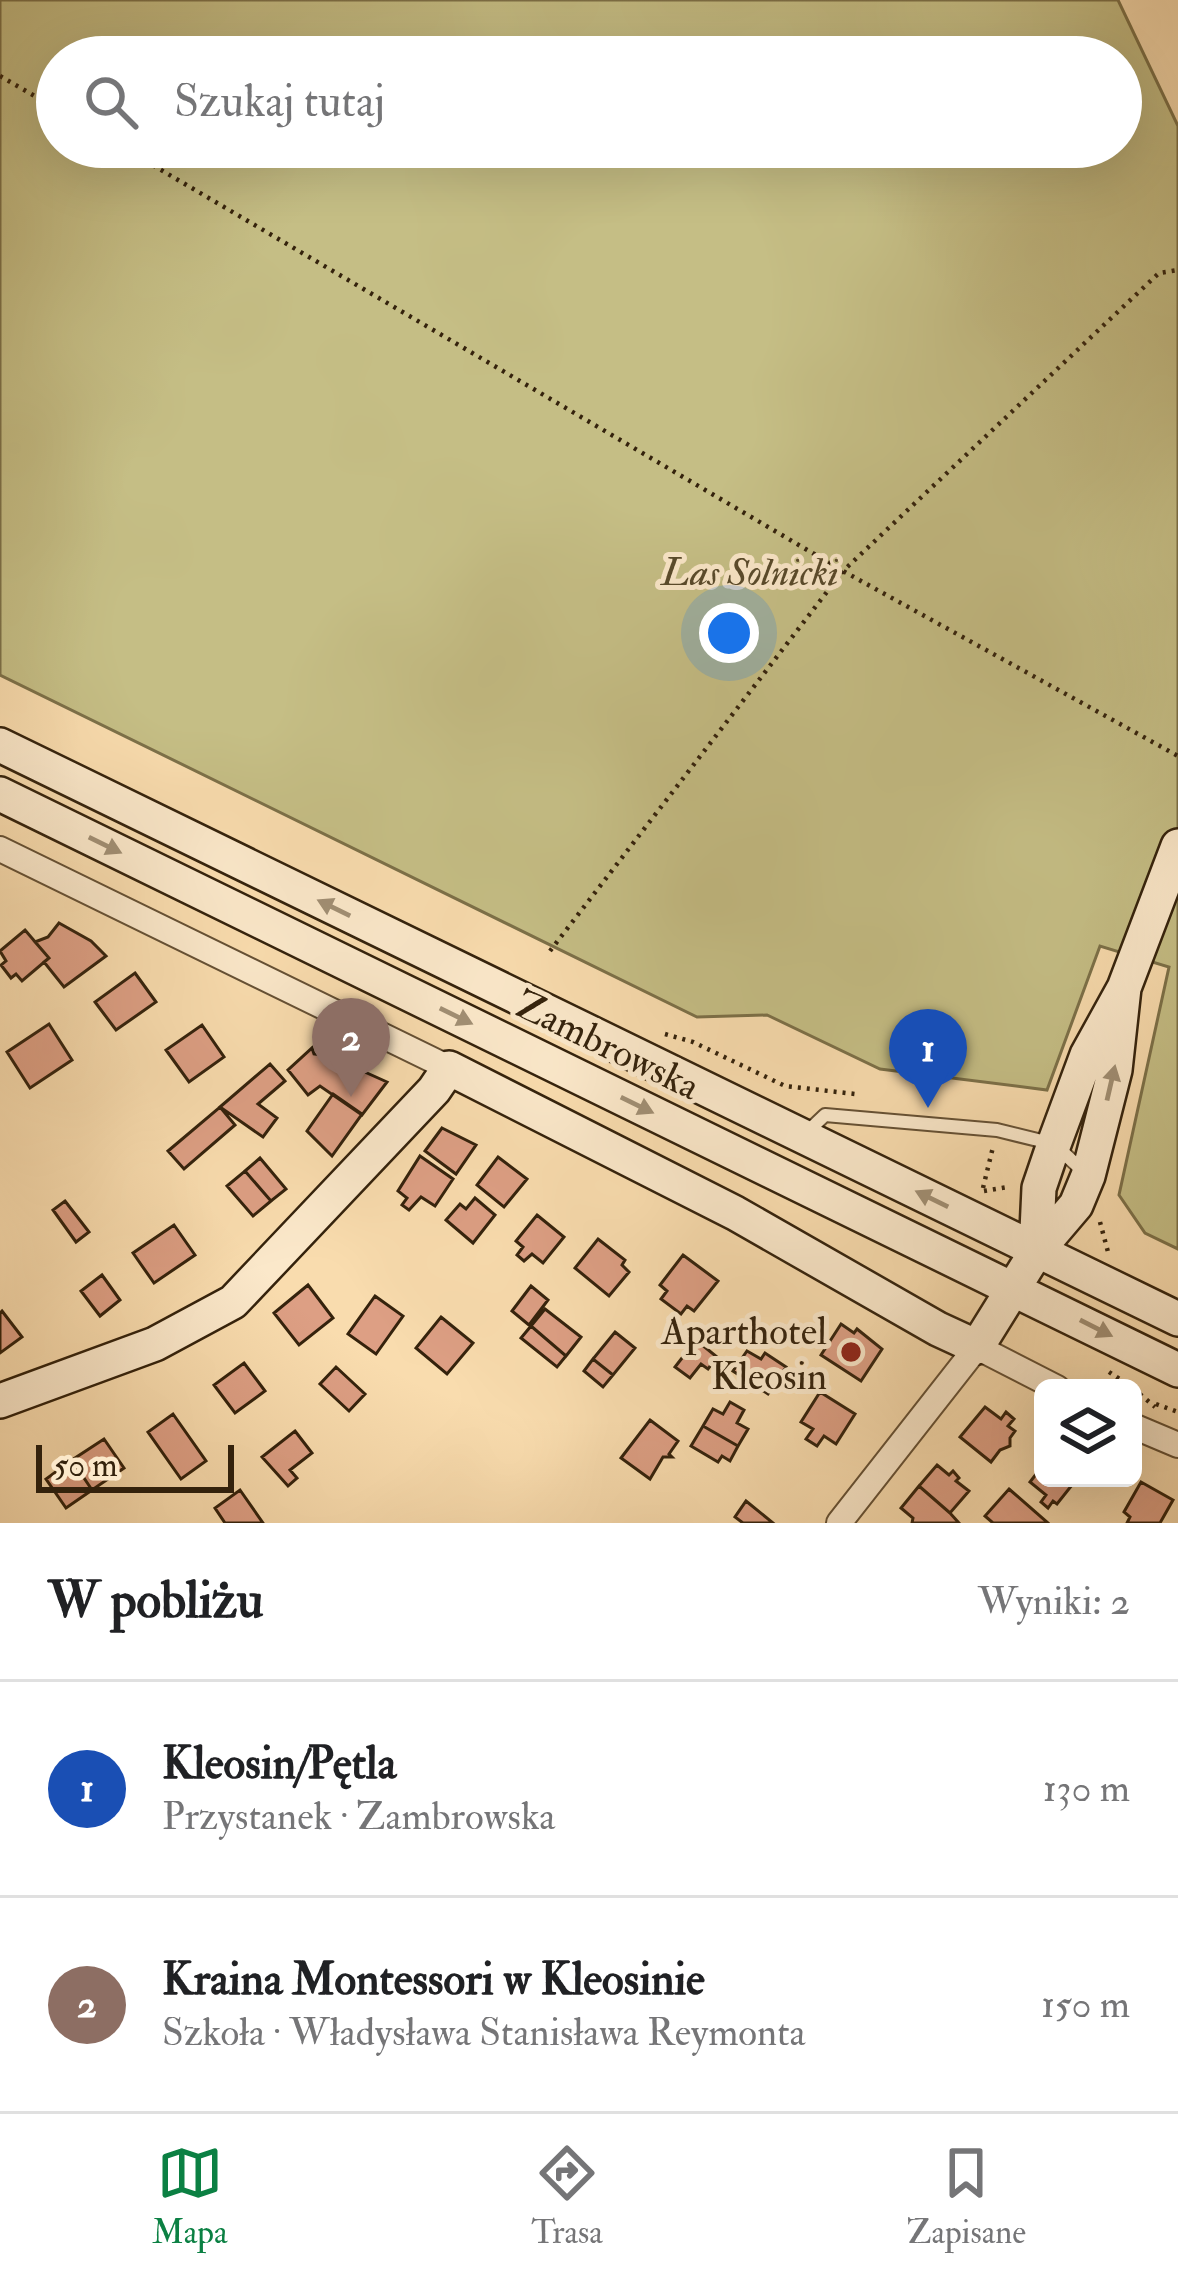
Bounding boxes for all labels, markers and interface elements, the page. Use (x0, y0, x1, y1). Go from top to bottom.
search box (36, 36, 1142, 168)
icon: search (78, 69, 144, 135)
text: Szukaj tutaj (174, 74, 385, 130)
park label: Las Solnicki (659, 548, 839, 597)
your location (699, 603, 759, 663)
one-way arrow (88, 835, 123, 855)
one-way arrow (316, 898, 351, 918)
street label: Zambrowska (507, 980, 708, 1111)
pin: 2 (312, 998, 390, 1097)
one-way arrow (439, 1006, 474, 1026)
pin: 1 (889, 1009, 967, 1108)
one-way arrow (1102, 1065, 1121, 1102)
one-way arrow (620, 1095, 655, 1115)
one-way arrow (914, 1189, 949, 1209)
place label: Aparthotel Kleosin (660, 1307, 827, 1401)
one-way arrow (1079, 1318, 1113, 1338)
marker: Aparthotel Kleosin (838, 1339, 864, 1365)
map controls (1034, 1379, 1142, 1487)
button: layers (1034, 1379, 1142, 1487)
scale bar (36, 1439, 234, 1492)
text: 50 m (54, 1445, 118, 1486)
text: W pobliżu (48, 1569, 263, 1633)
text: Wyniki: 2 (978, 1577, 1130, 1626)
text: Kleosin/Pętla (162, 1736, 396, 1792)
text: 1 (80, 1764, 94, 1813)
text: 130 m (1043, 1764, 1130, 1813)
text: Przystanek · Zambrowska (162, 1792, 555, 1841)
text: Kraina Montessori w Kleosinie (162, 1952, 705, 2008)
text: 2 (77, 1980, 97, 2029)
text: 150 m (1041, 1980, 1130, 2029)
text: Szkoła · Władysława Stanisława Reymonta (162, 2008, 806, 2057)
tab: Mapa (152, 2140, 227, 2253)
tab: Trasa (531, 2140, 603, 2253)
tab: Zapisane (907, 2140, 1026, 2253)

